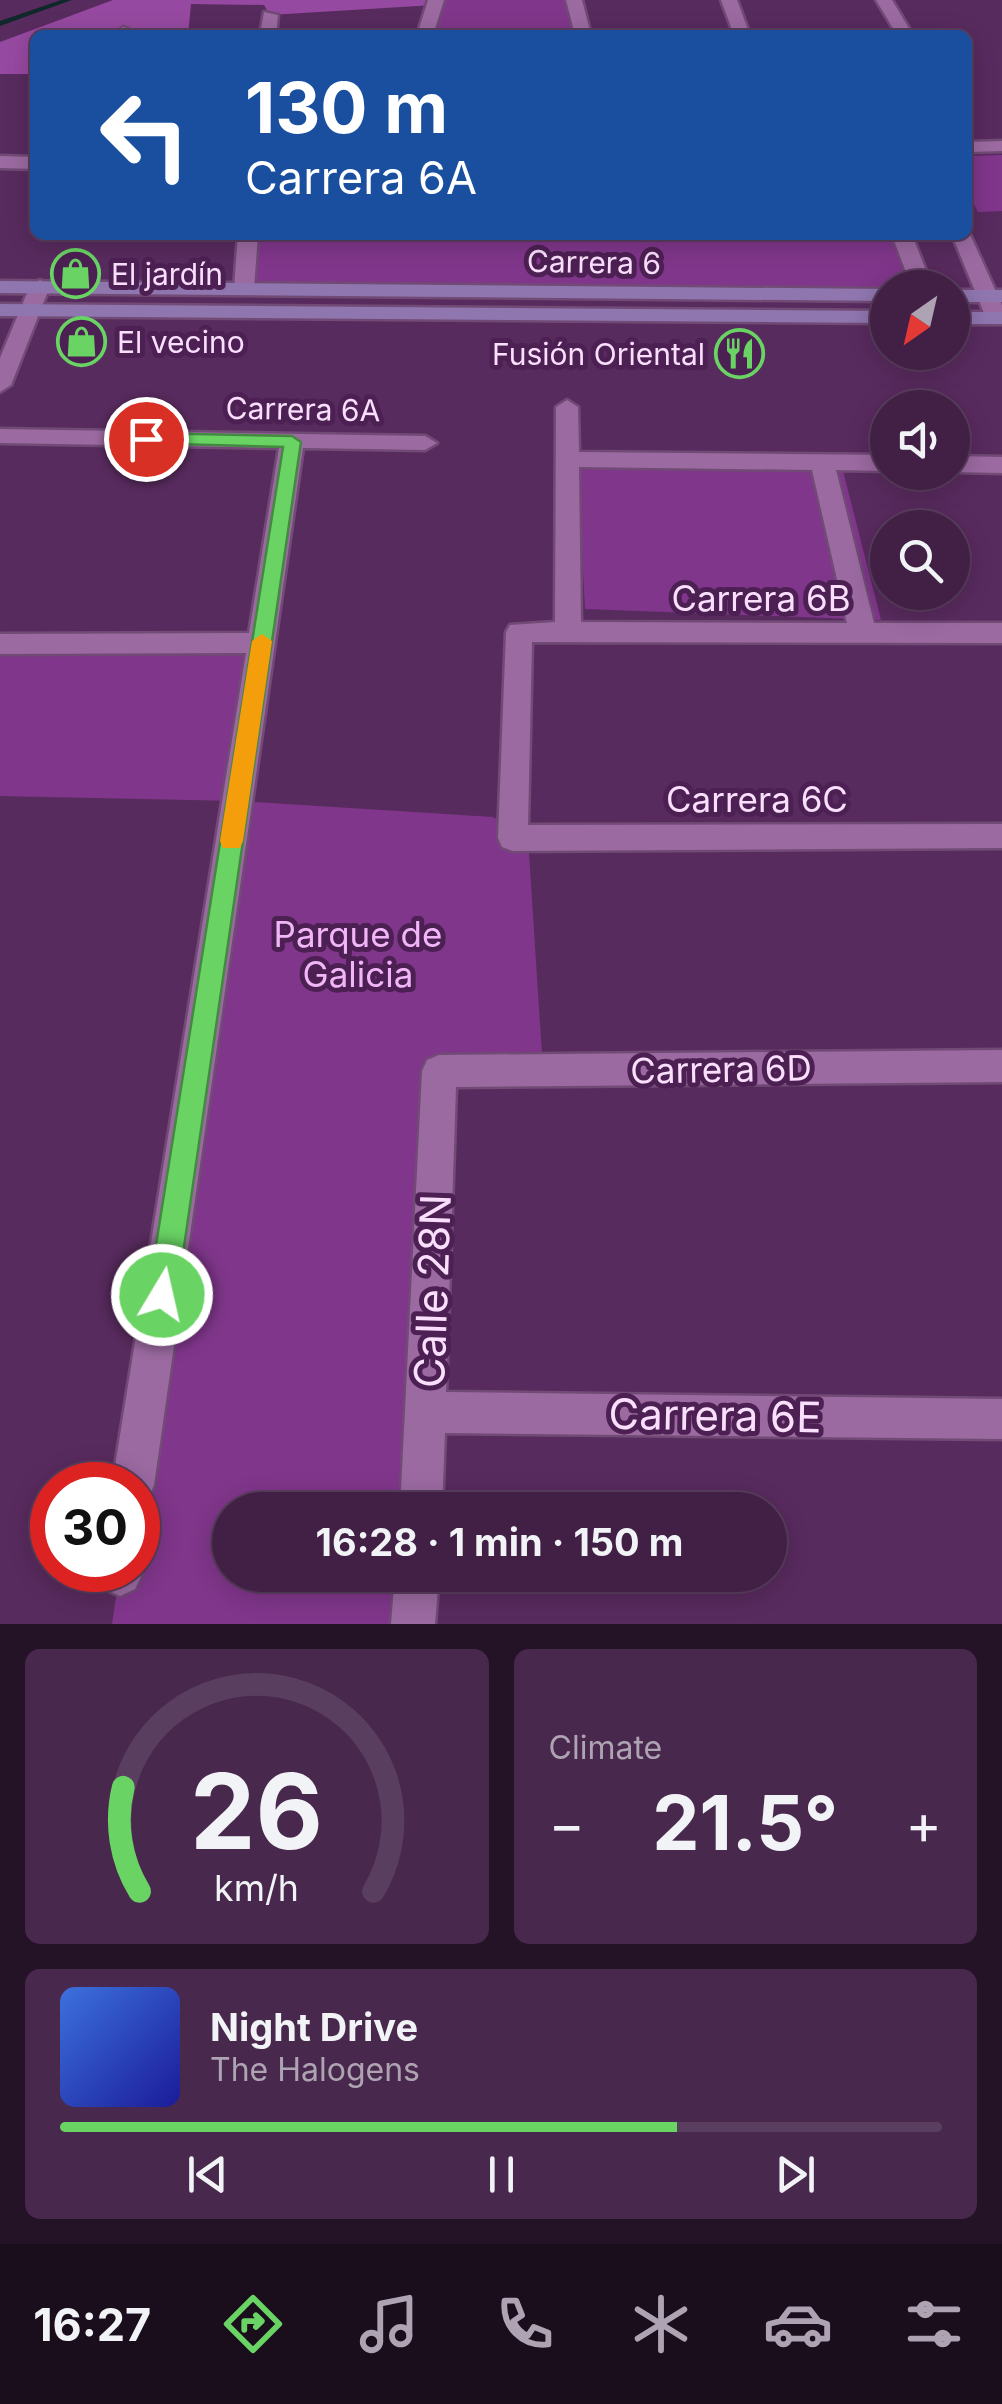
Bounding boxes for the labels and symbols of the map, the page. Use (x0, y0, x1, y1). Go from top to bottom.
street label: Carrera 6 (527, 243, 661, 281)
shop icon: El jardín (50, 248, 102, 300)
place label: El jardín (111, 256, 223, 292)
north arrow (870, 270, 970, 370)
shop icon: El vecino (56, 316, 108, 368)
place label: El vecino (117, 324, 245, 360)
restaurant icon: Fusión Oriental (714, 328, 766, 380)
place label: Fusión Oriental (492, 336, 705, 372)
street label: Carrera 6A (225, 390, 381, 428)
pin (104, 397, 189, 482)
street label: Carrera 6B (671, 577, 851, 619)
street label: Carrera 6C (666, 778, 848, 820)
park label: Parque de Galicia (274, 913, 442, 995)
street label: Carrera 6D (630, 1046, 812, 1092)
street label: Calle 28N (403, 1193, 461, 1389)
position arrow (110, 1243, 214, 1347)
street label: Carrera 6E (608, 1388, 822, 1442)
speed limit sign: 30 (30, 1462, 160, 1592)

